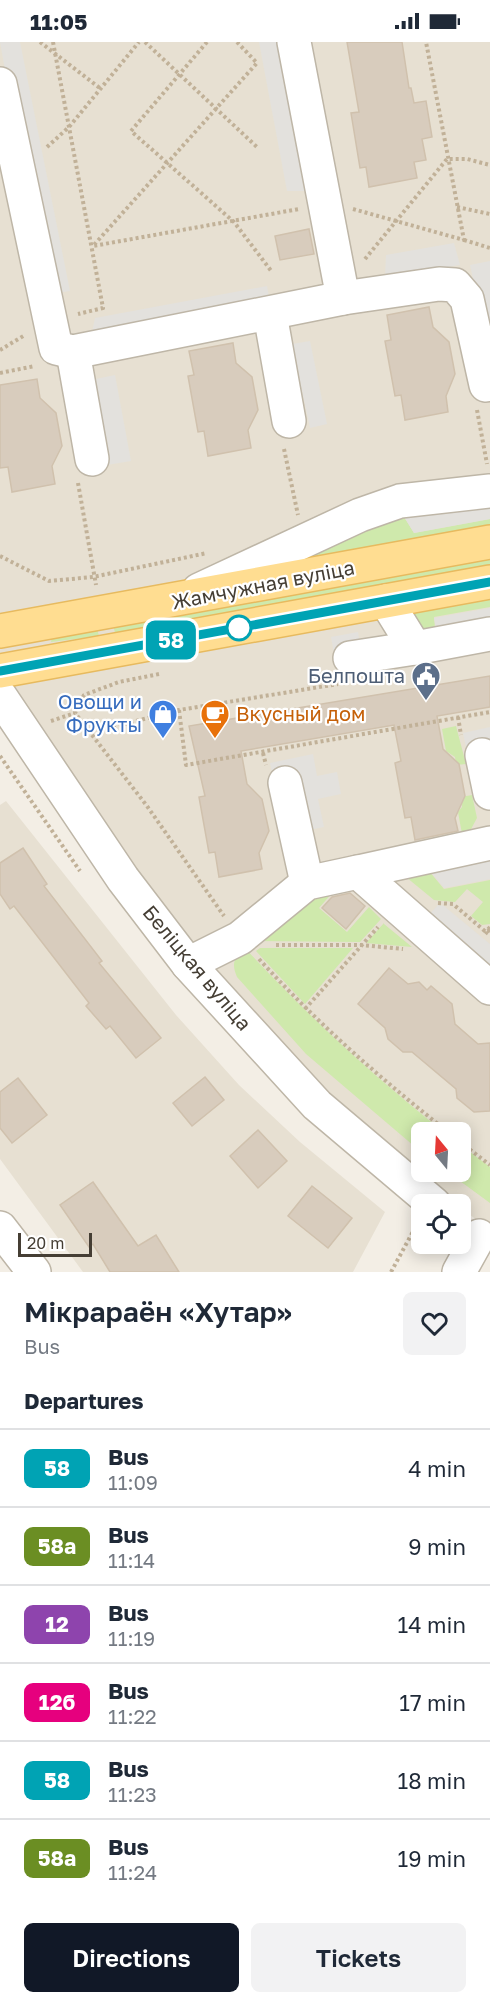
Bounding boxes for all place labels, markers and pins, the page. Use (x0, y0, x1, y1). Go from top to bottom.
unlabelled marker (226, 615, 252, 641)
public building icon: Белпошта (410, 660, 442, 702)
place label: Белпошта (308, 663, 405, 687)
place label: Овощи и Фрукты (58, 689, 142, 736)
shop icon: Овощи и Фрукты (147, 698, 179, 740)
cafe icon: Вкусный дом (199, 698, 231, 740)
place label: Вкусный дом (236, 701, 365, 725)

